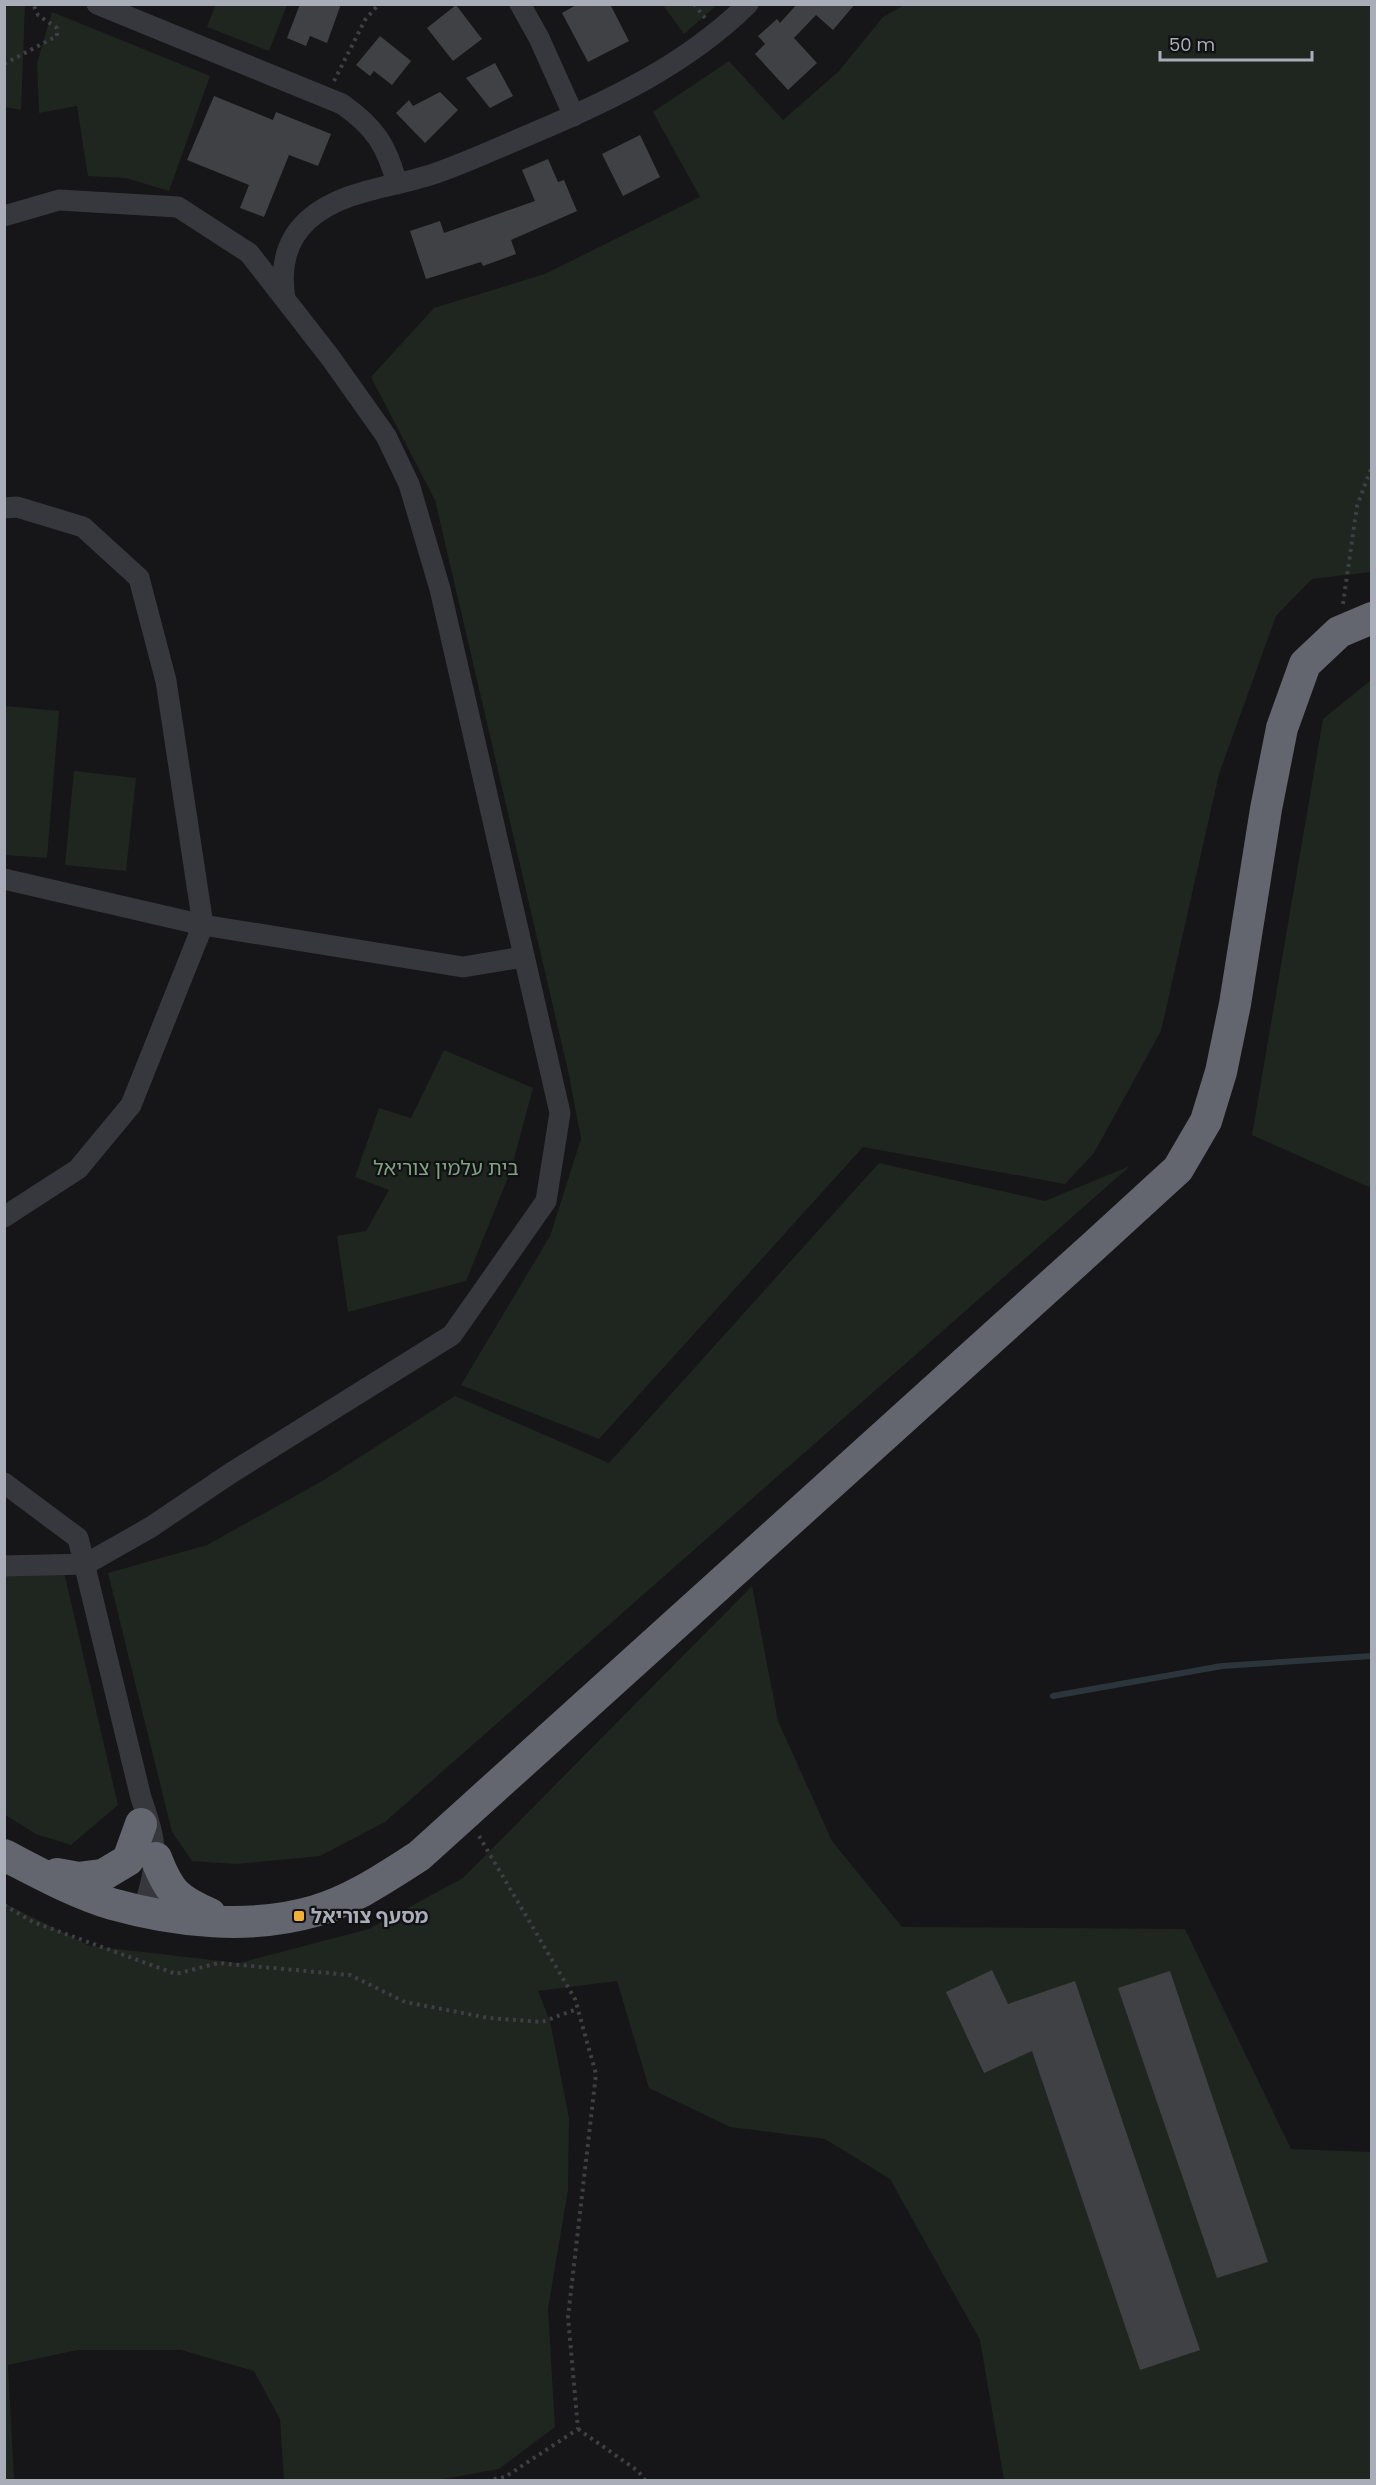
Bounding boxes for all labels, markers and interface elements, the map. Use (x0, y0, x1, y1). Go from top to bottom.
scale bar (1160, 24, 1312, 62)
text: 50 m (1169, 32, 1215, 57)
park label: בית עלמין צוריאל (373, 1154, 519, 1182)
place label: מסעף צוריאל (311, 1902, 428, 1930)
marker: מסעף צוריאל (292, 1909, 306, 1923)

